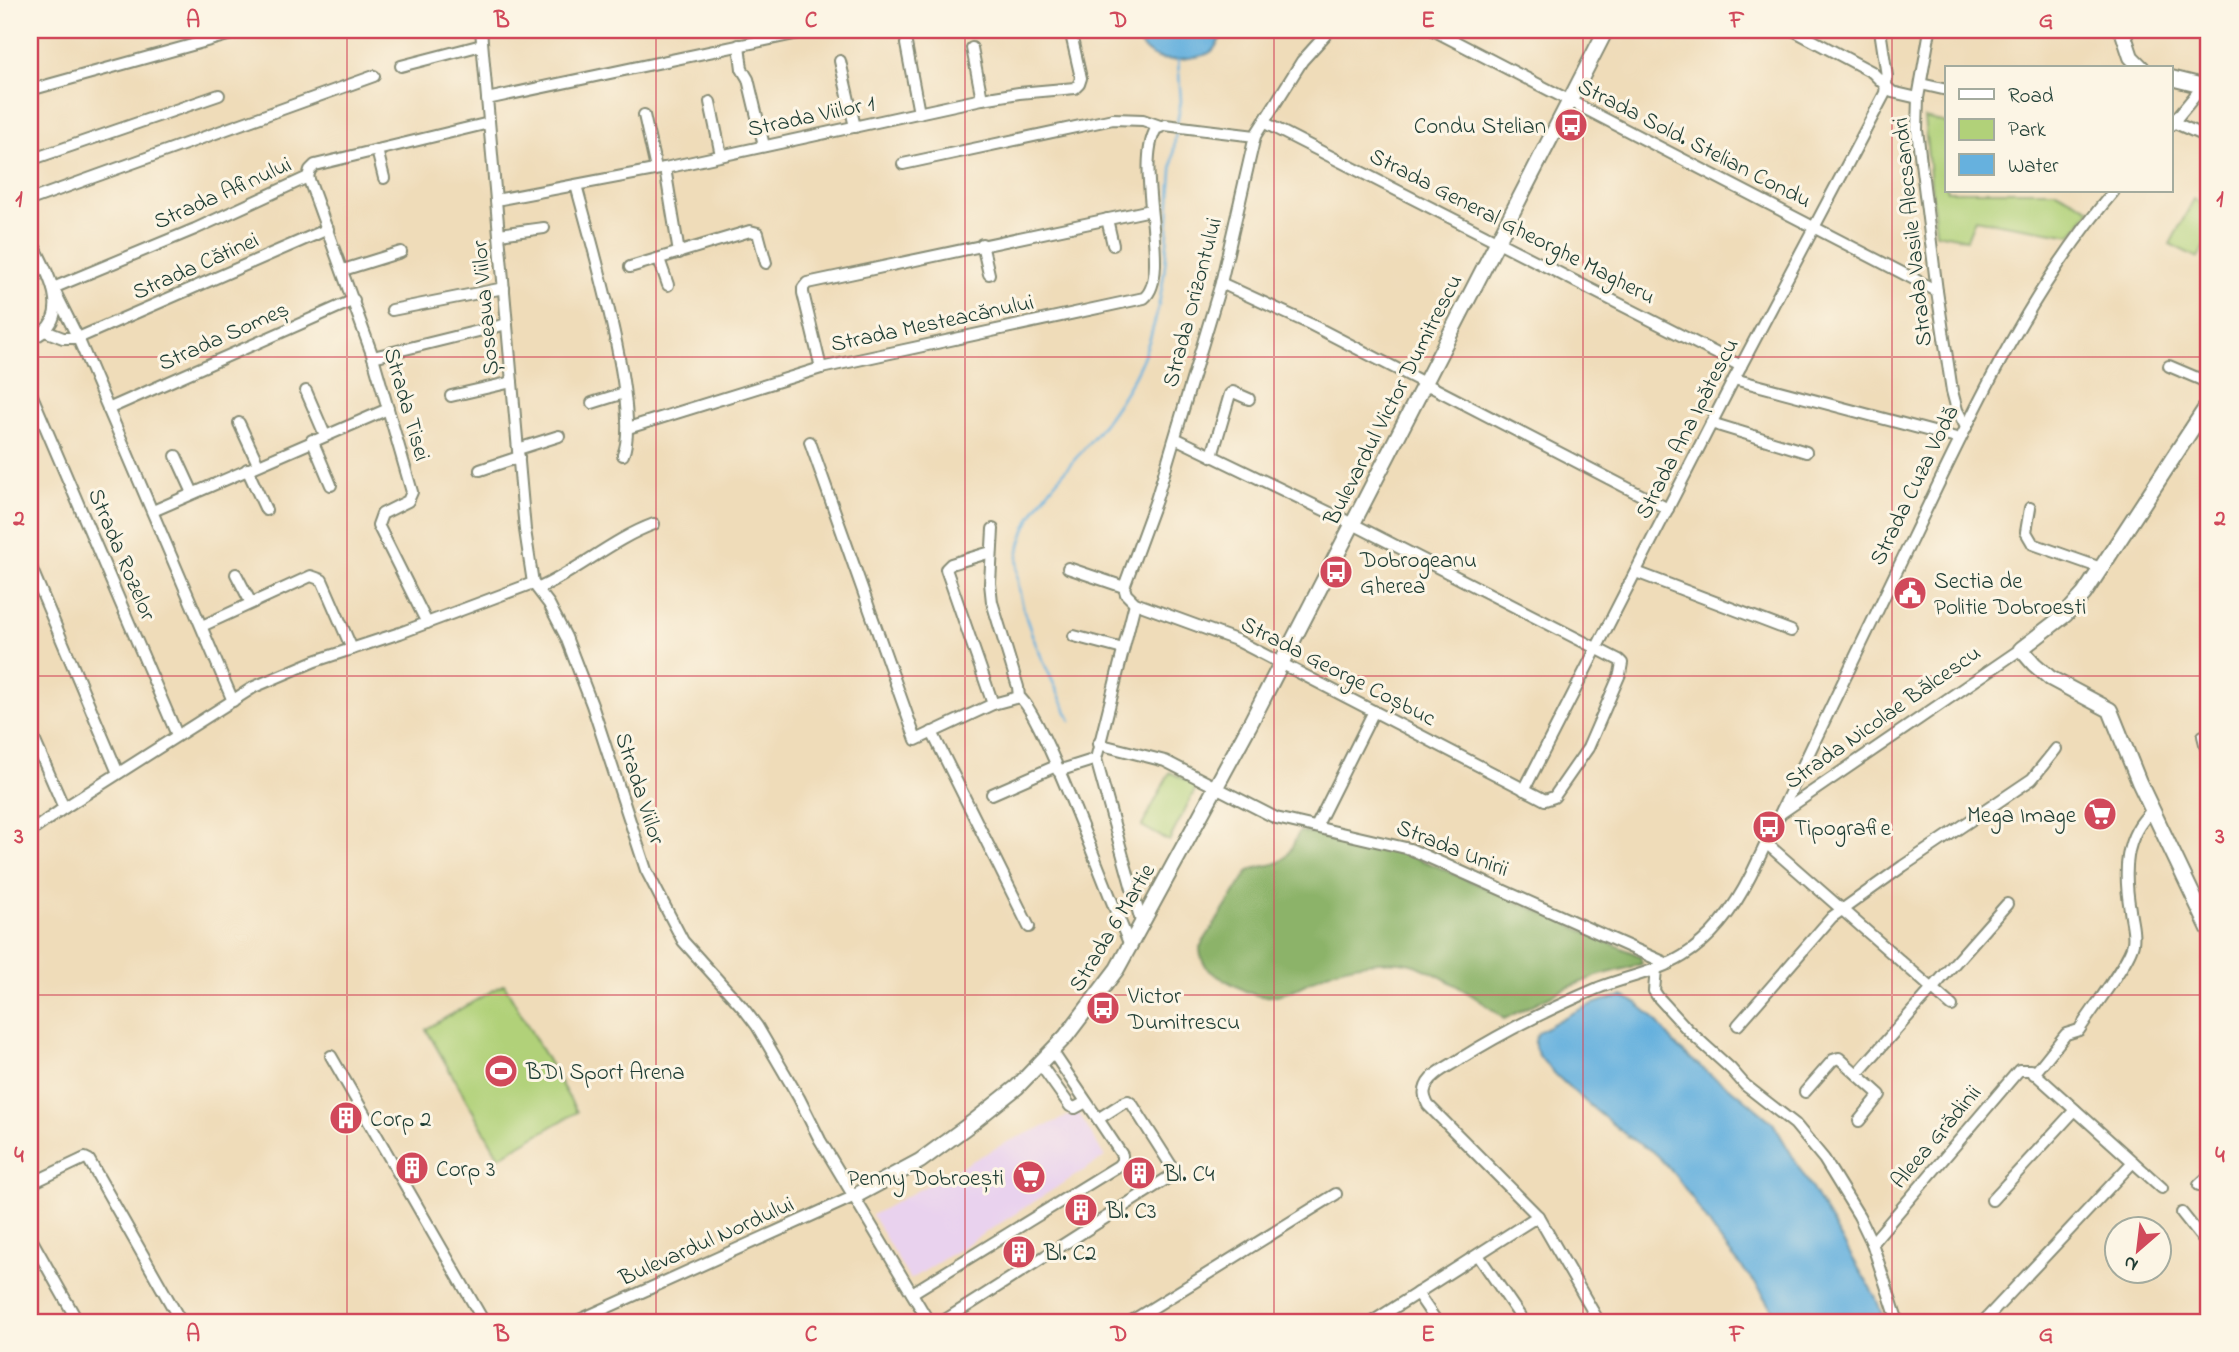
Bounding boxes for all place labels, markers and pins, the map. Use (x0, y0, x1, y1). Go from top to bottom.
bus stop icon: Condu Stelian (1552, 106, 1590, 144)
place label: Condu Stelian (1414, 111, 1546, 144)
place label: Dobrogeanu Gherea (1359, 545, 1477, 604)
bus stop icon: Dobrogeanu Gherea (1317, 553, 1355, 591)
place label: Sectia de Politie Dobroesti (1934, 566, 2086, 625)
public building icon: Sectia de Politie Dobroesti (1891, 574, 1929, 612)
supermarket icon: Mega Image (2081, 795, 2119, 833)
place label: Mega Image (1967, 800, 2077, 834)
bus stop icon: Tipografie (1750, 808, 1788, 846)
place label: Tipografie (1794, 813, 1892, 847)
place label: Victor Dumitrescu (1127, 981, 1240, 1040)
bus stop icon: Victor Dumitrescu (1084, 989, 1122, 1027)
sports icon: BDI Sport Arena (482, 1052, 520, 1090)
place label: BDI Sport Arena (525, 1057, 685, 1090)
building icon: Corp 2 (327, 1099, 365, 1137)
place label: Corp 2 (370, 1104, 431, 1137)
building icon: Corp 3 (393, 1149, 431, 1187)
place label: Corp 3 (436, 1154, 495, 1187)
building icon: Bl. C4 (1120, 1154, 1158, 1192)
supermarket icon: Penny Dobroești (1010, 1158, 1048, 1196)
place label: Bl. C4 (1163, 1159, 1215, 1192)
place label: Penny Dobroești (847, 1163, 1004, 1198)
building icon: Bl. C3 (1062, 1191, 1100, 1229)
place label: Bl. C3 (1105, 1196, 1157, 1229)
building icon: Bl. C2 (1000, 1233, 1038, 1271)
place label: Bl. C2 (1043, 1238, 1096, 1271)

